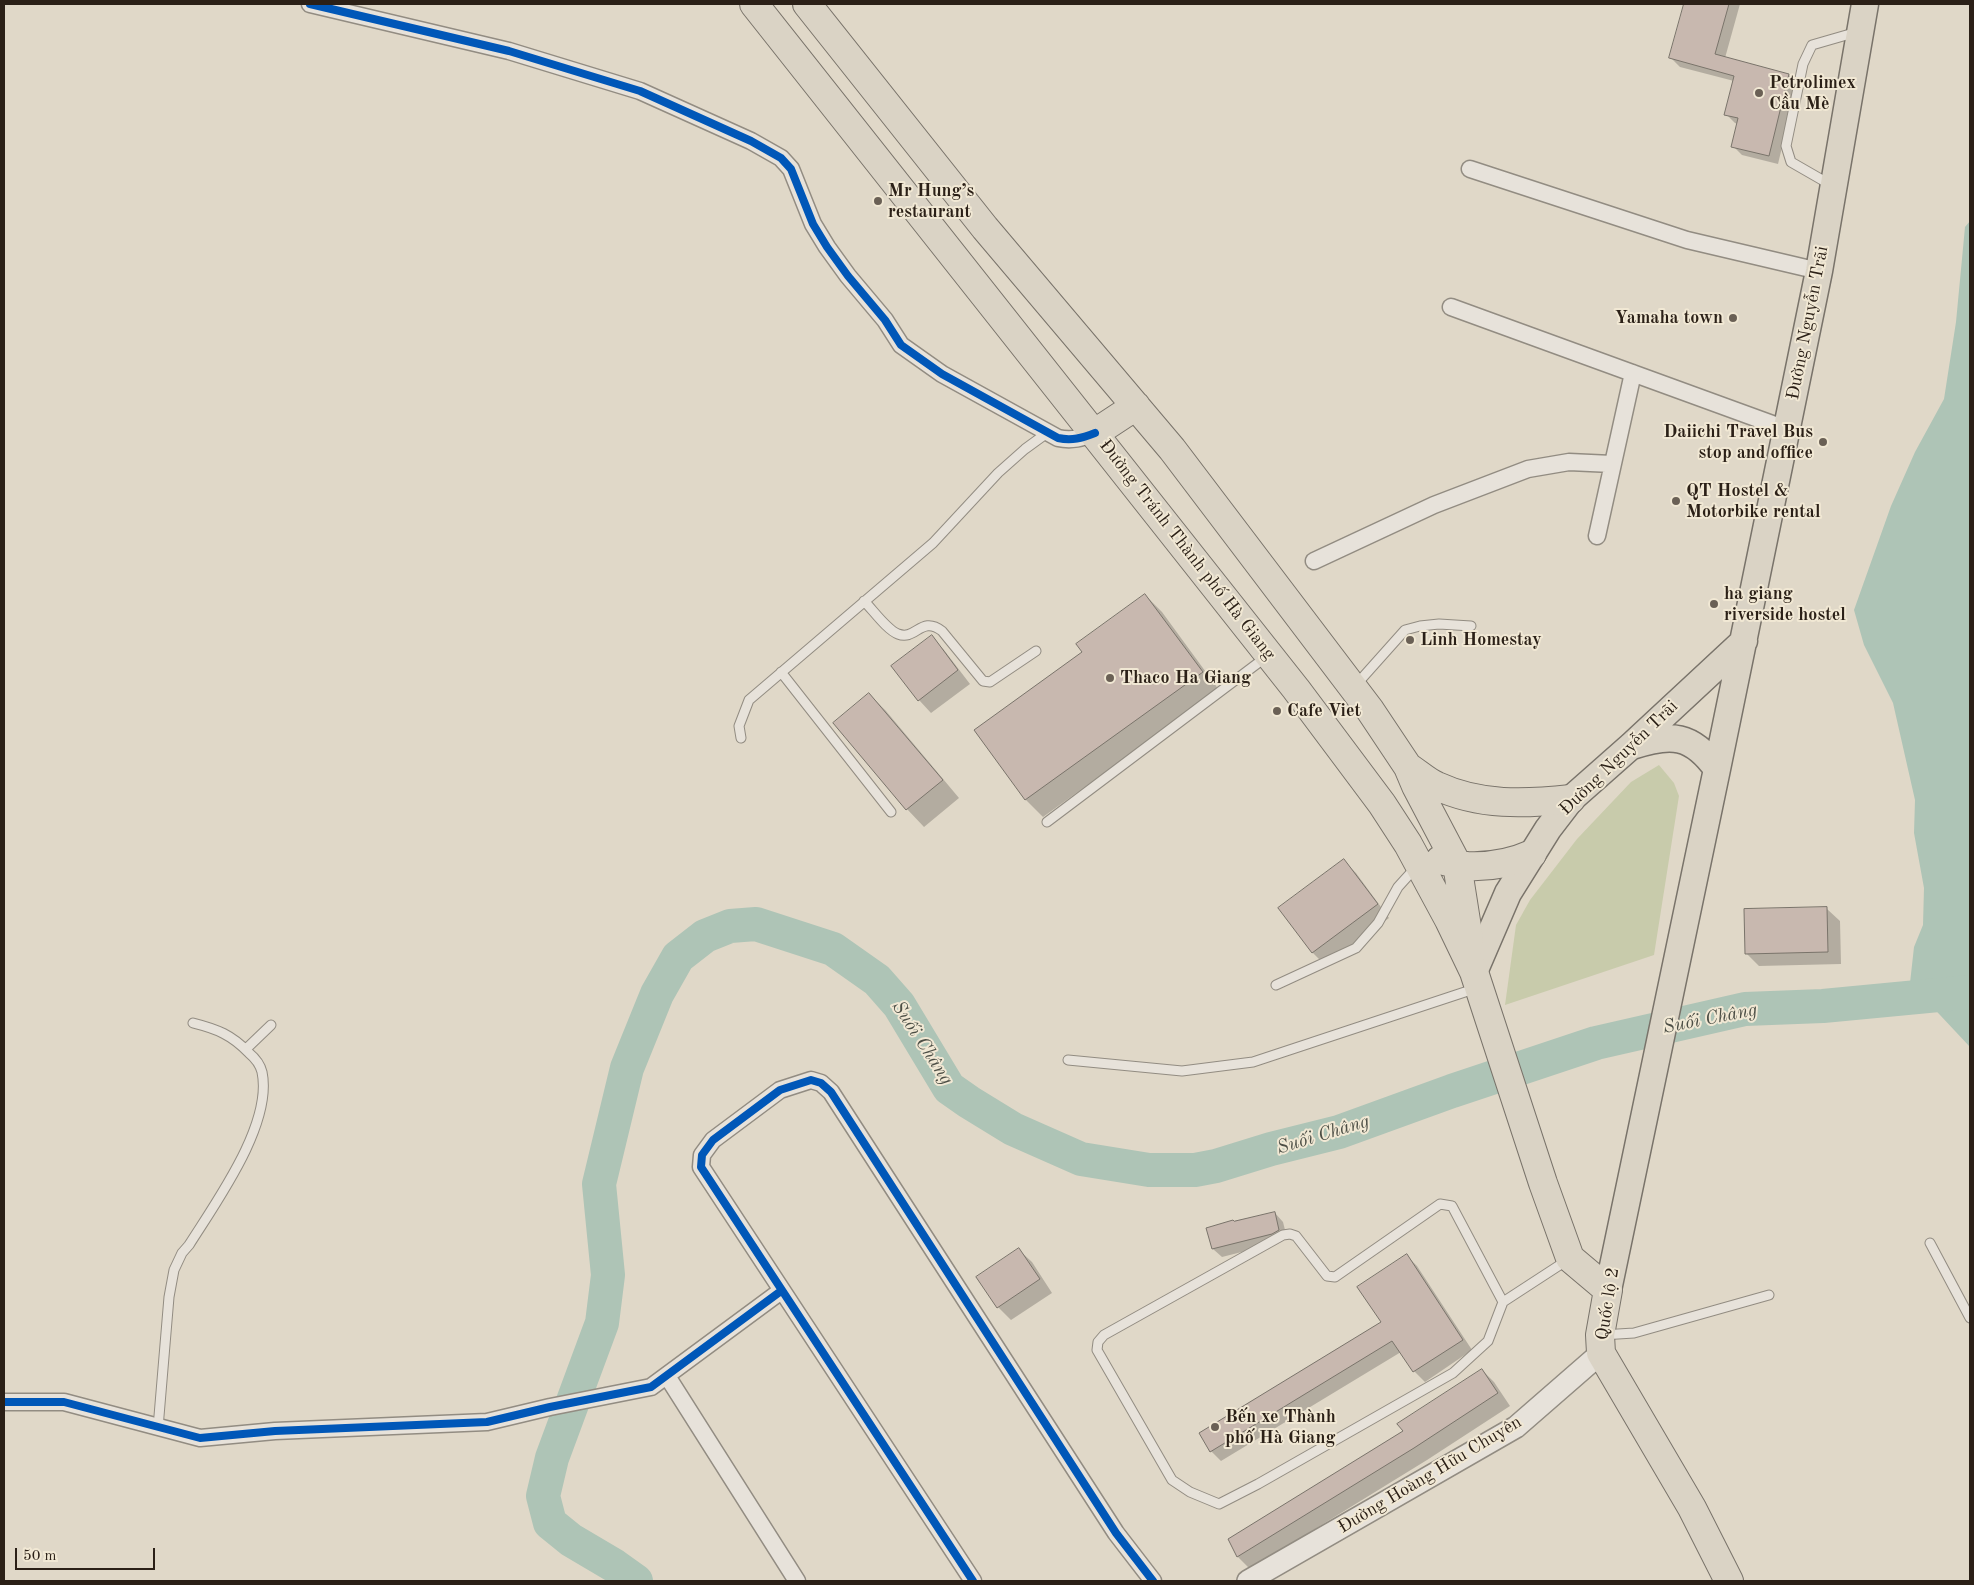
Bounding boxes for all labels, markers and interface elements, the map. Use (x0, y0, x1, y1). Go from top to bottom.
place label: Petrolimex Cầu Mè (1769, 72, 1856, 115)
marker: Petrolimex Cầu Mè (1753, 87, 1765, 99)
place label: Mr Hung’s restaurant (888, 180, 974, 222)
marker: Mr Hung’s restaurant (872, 195, 884, 207)
street label: Đường Nguyễn Trãi (1782, 244, 1834, 402)
place label: Yamaha town (1615, 307, 1723, 329)
marker: Yamaha town (1727, 312, 1739, 324)
place label: Daiichi Travel Bus stop and office (1663, 421, 1813, 464)
street label: Đường Tránh Thành phố Hà Giang (1094, 435, 1280, 665)
marker: Daiichi Travel Bus stop and office (1817, 436, 1829, 448)
place label: QT Hostel & Motorbike rental (1686, 480, 1821, 522)
marker: QT Hostel & Motorbike rental (1670, 495, 1682, 507)
place label: ha giang riverside hostel (1724, 583, 1846, 626)
marker: ha giang riverside hostel (1708, 598, 1720, 610)
place label: Linh Homestay (1420, 629, 1542, 651)
marker: Linh Homestay (1404, 634, 1416, 646)
place label: Thaco Ha Giang (1120, 667, 1251, 689)
marker: Thaco Ha Giang (1104, 672, 1116, 684)
street label: Đường Nguyễn Trãi (1555, 696, 1683, 820)
place label: Cafe Viet (1287, 700, 1361, 722)
marker: Cafe Viet (1271, 705, 1283, 717)
water label: Suối Châng (886, 997, 958, 1089)
water label: Suối Châng (1661, 999, 1759, 1039)
water label: Suối Châng (1274, 1110, 1372, 1160)
street label: Quốc lộ 2 (1592, 1266, 1624, 1342)
place label: Bến xe Thành phố Hà Giang (1225, 1406, 1336, 1448)
street label: Đường Hoàng Hữu Chuyên (1334, 1412, 1526, 1538)
marker: Bến xe Thành phố Hà Giang (1209, 1421, 1221, 1433)
scale bar (18, 1538, 158, 1570)
text: 50 m (23, 1549, 57, 1564)

